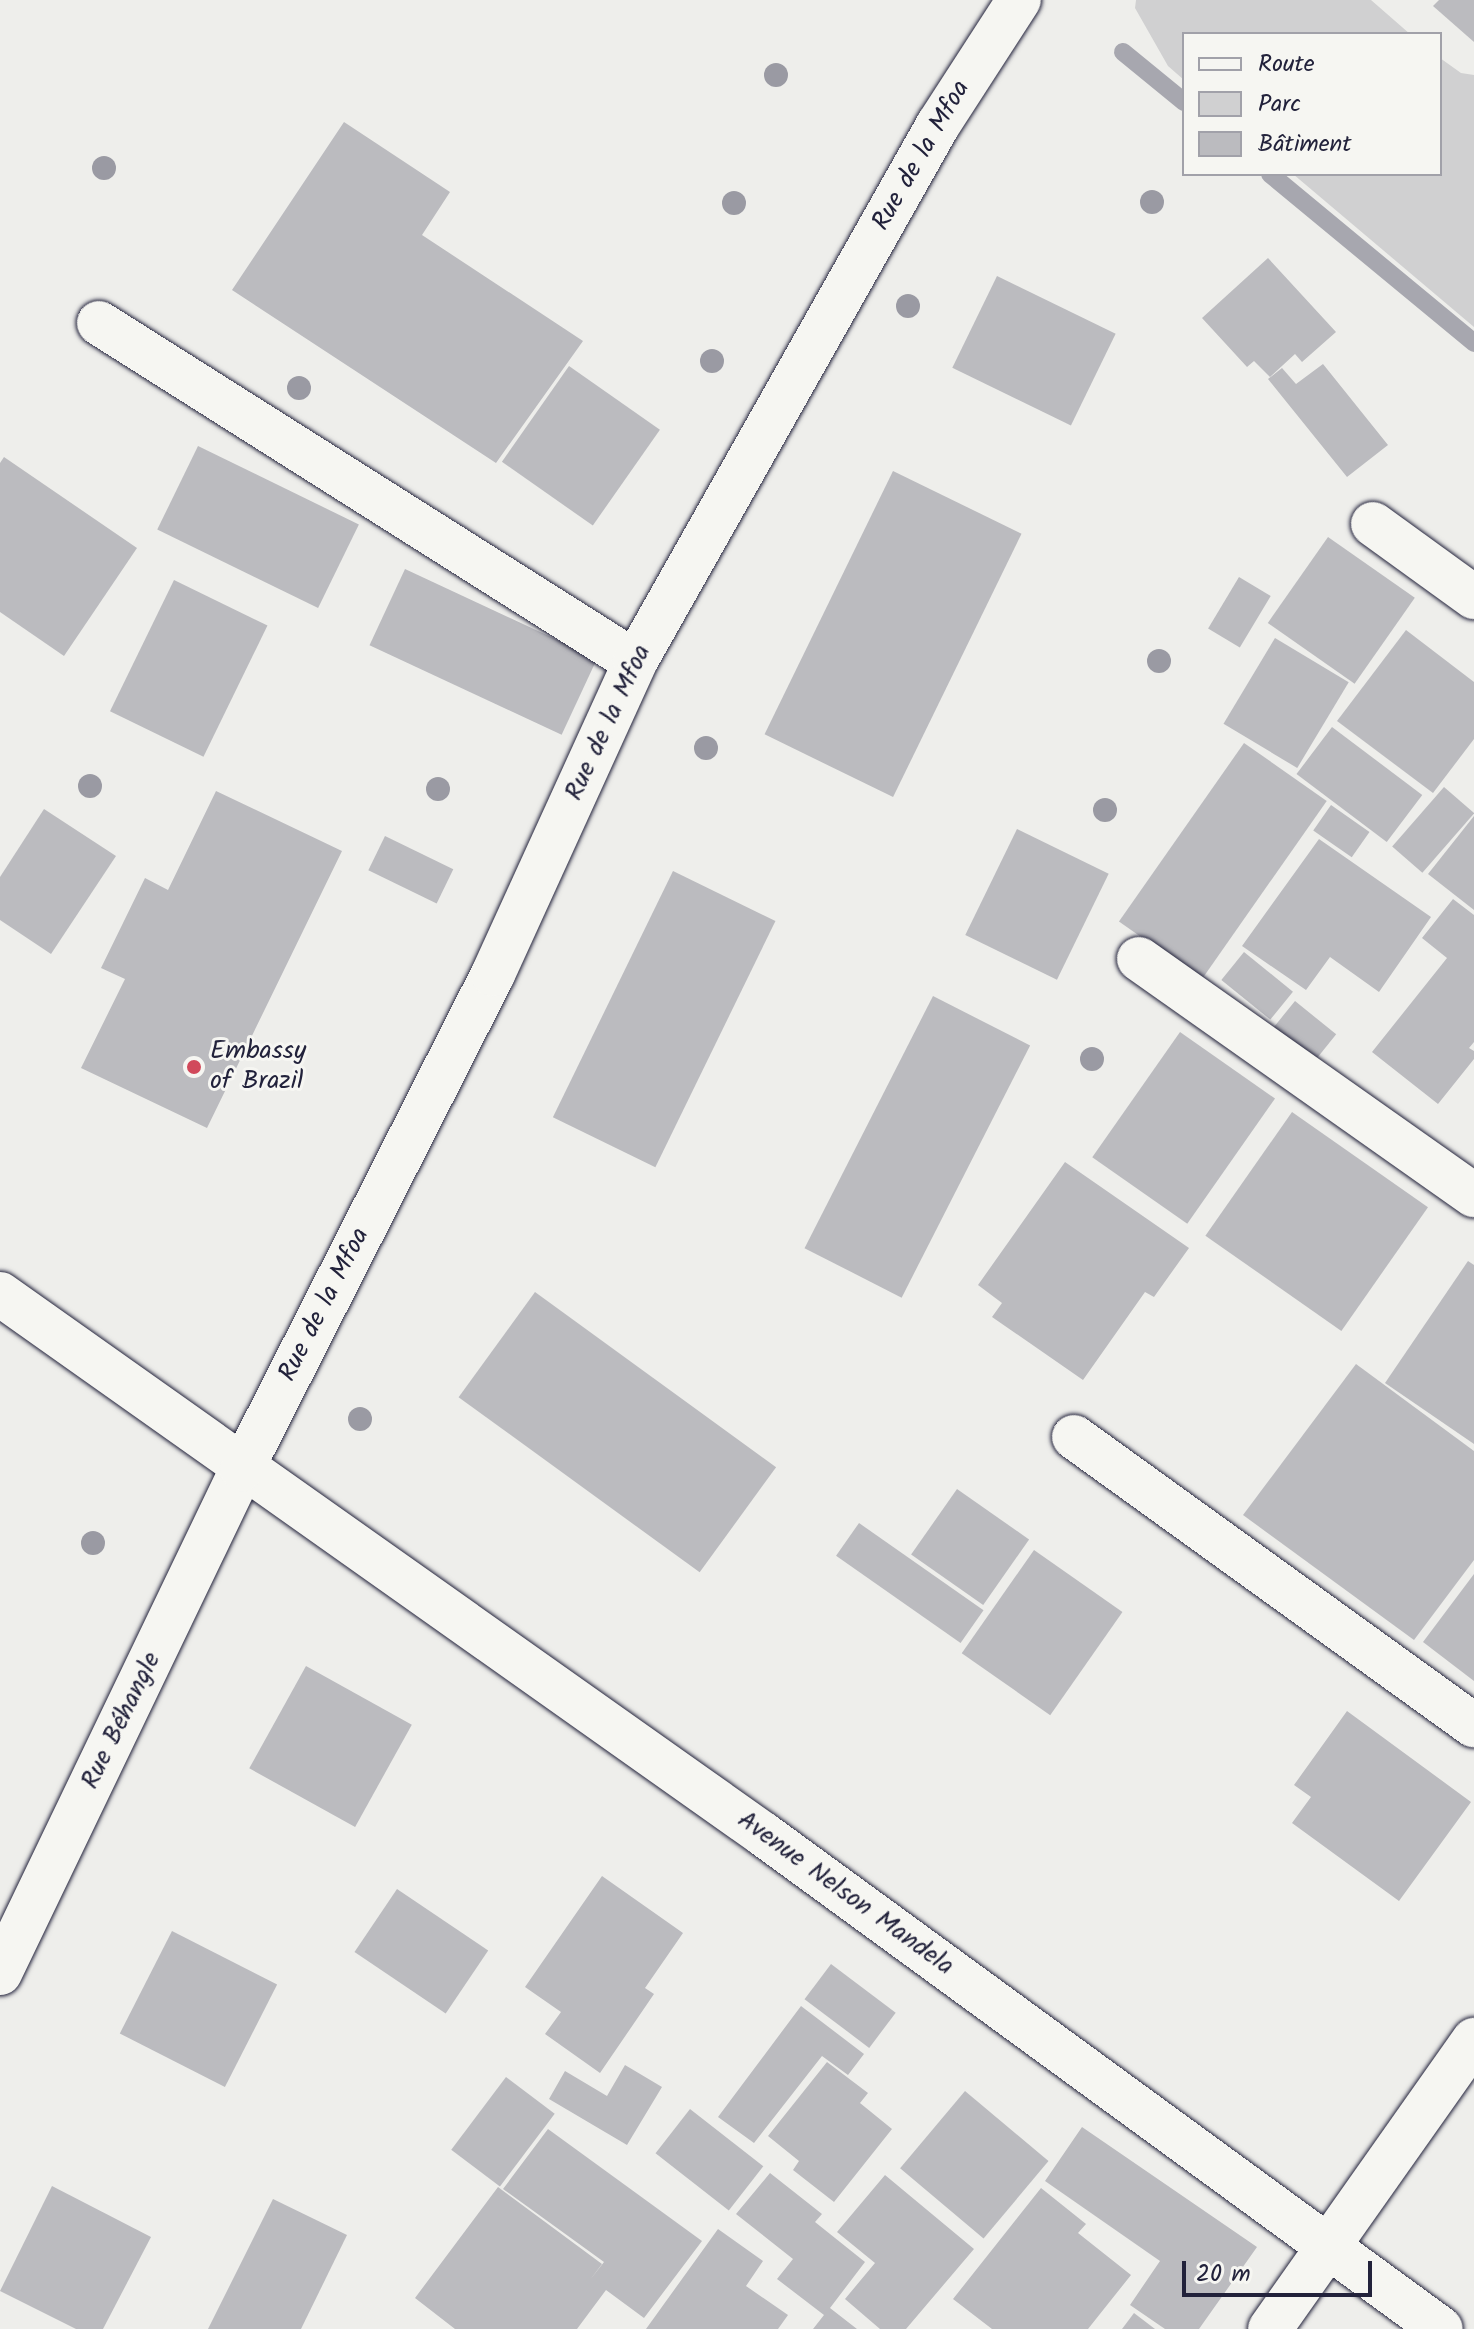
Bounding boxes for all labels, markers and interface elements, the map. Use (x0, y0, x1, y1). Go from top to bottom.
legend (1182, 32, 1442, 176)
text: Route (1258, 45, 1315, 84)
street label: Rue de la Mfoa (866, 75, 978, 237)
text: Parc (1258, 85, 1301, 124)
text: Bâtiment (1258, 125, 1352, 164)
street label: Rue de la Mfoa (559, 640, 659, 806)
place label: Embassy of Brazil (210, 1036, 306, 1098)
marker: Embassy of Brazil (185, 1058, 203, 1076)
street label: Rue de la Mfoa (273, 1223, 377, 1387)
street label: Rue Béhangle (76, 1648, 168, 1794)
street label: Avenue Nelson Mandela (731, 1805, 959, 1983)
scale bar (1186, 2245, 1376, 2295)
text: 20 m (1196, 2255, 1251, 2294)

